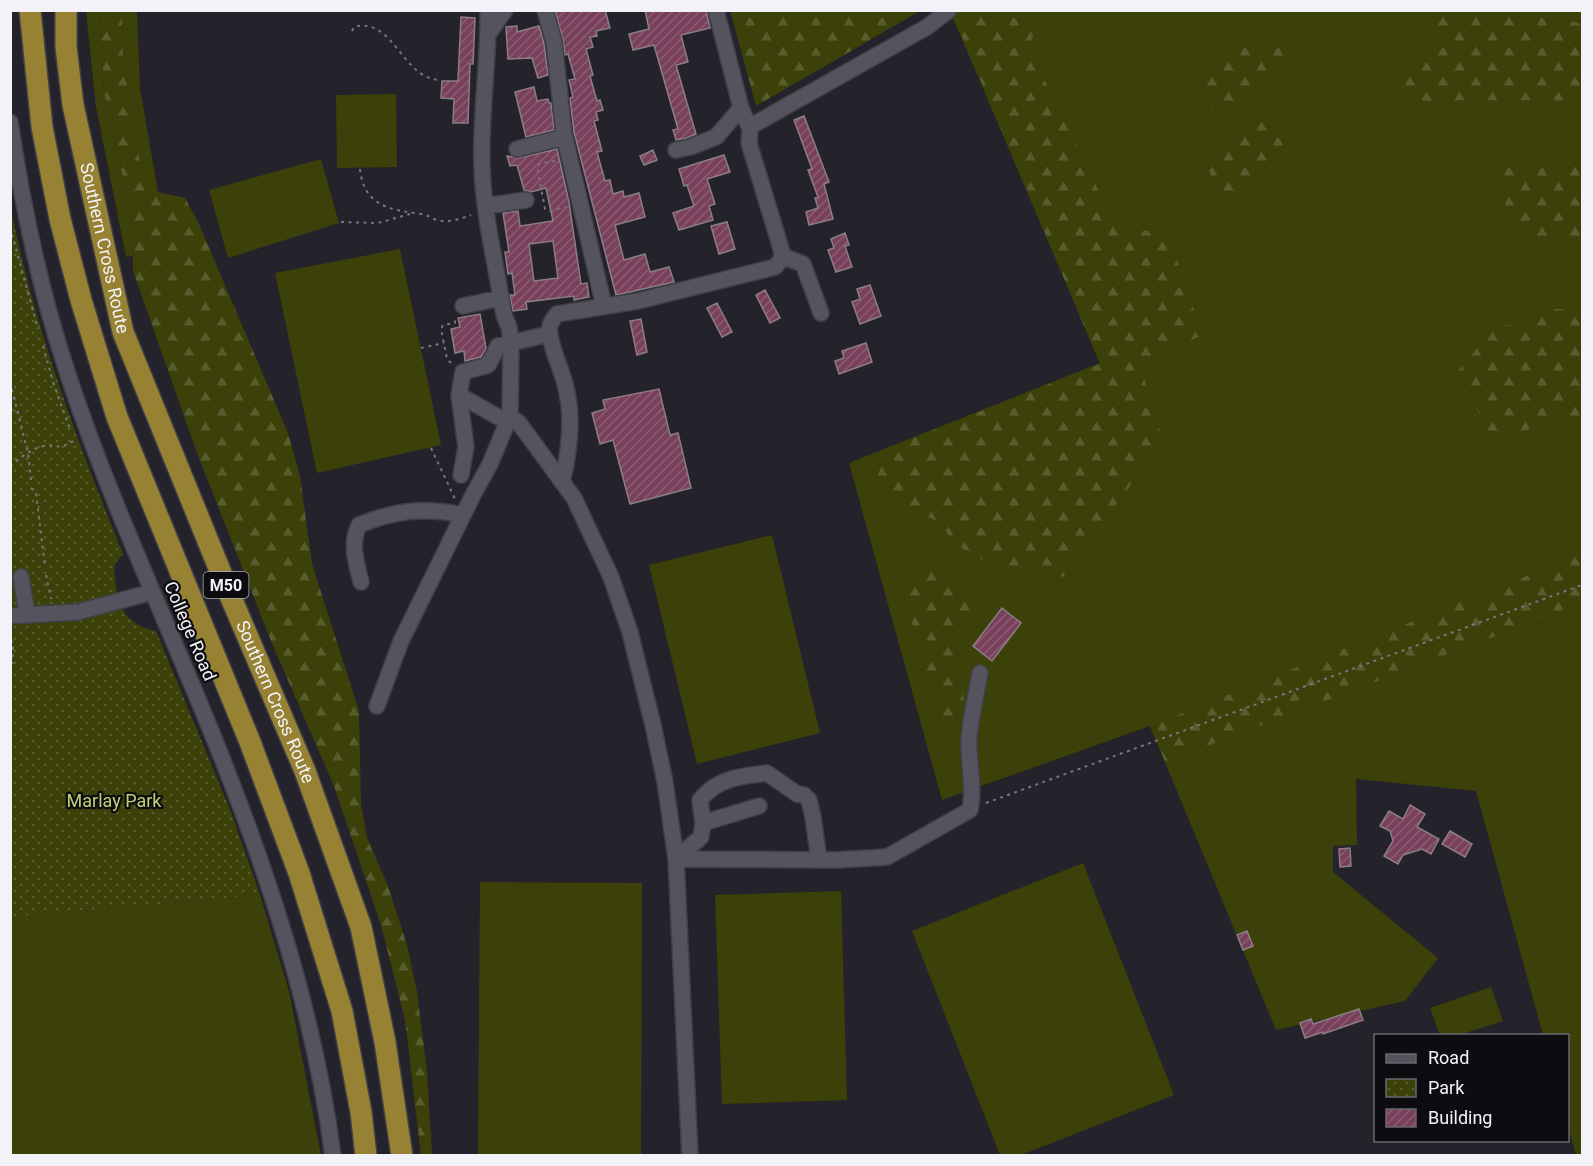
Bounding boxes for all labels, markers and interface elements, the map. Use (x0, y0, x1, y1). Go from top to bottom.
street label: Southern Cross Route (76, 161, 134, 336)
road number: M50 (204, 572, 248, 598)
street label: College Road (160, 578, 221, 684)
street label: Southern Cross Route (232, 617, 319, 786)
park label: Marlay Park (67, 790, 162, 811)
legend (1374, 1034, 1569, 1142)
text: Road (1428, 1047, 1469, 1068)
text: Park (1428, 1077, 1465, 1098)
text: Building (1428, 1107, 1492, 1128)

